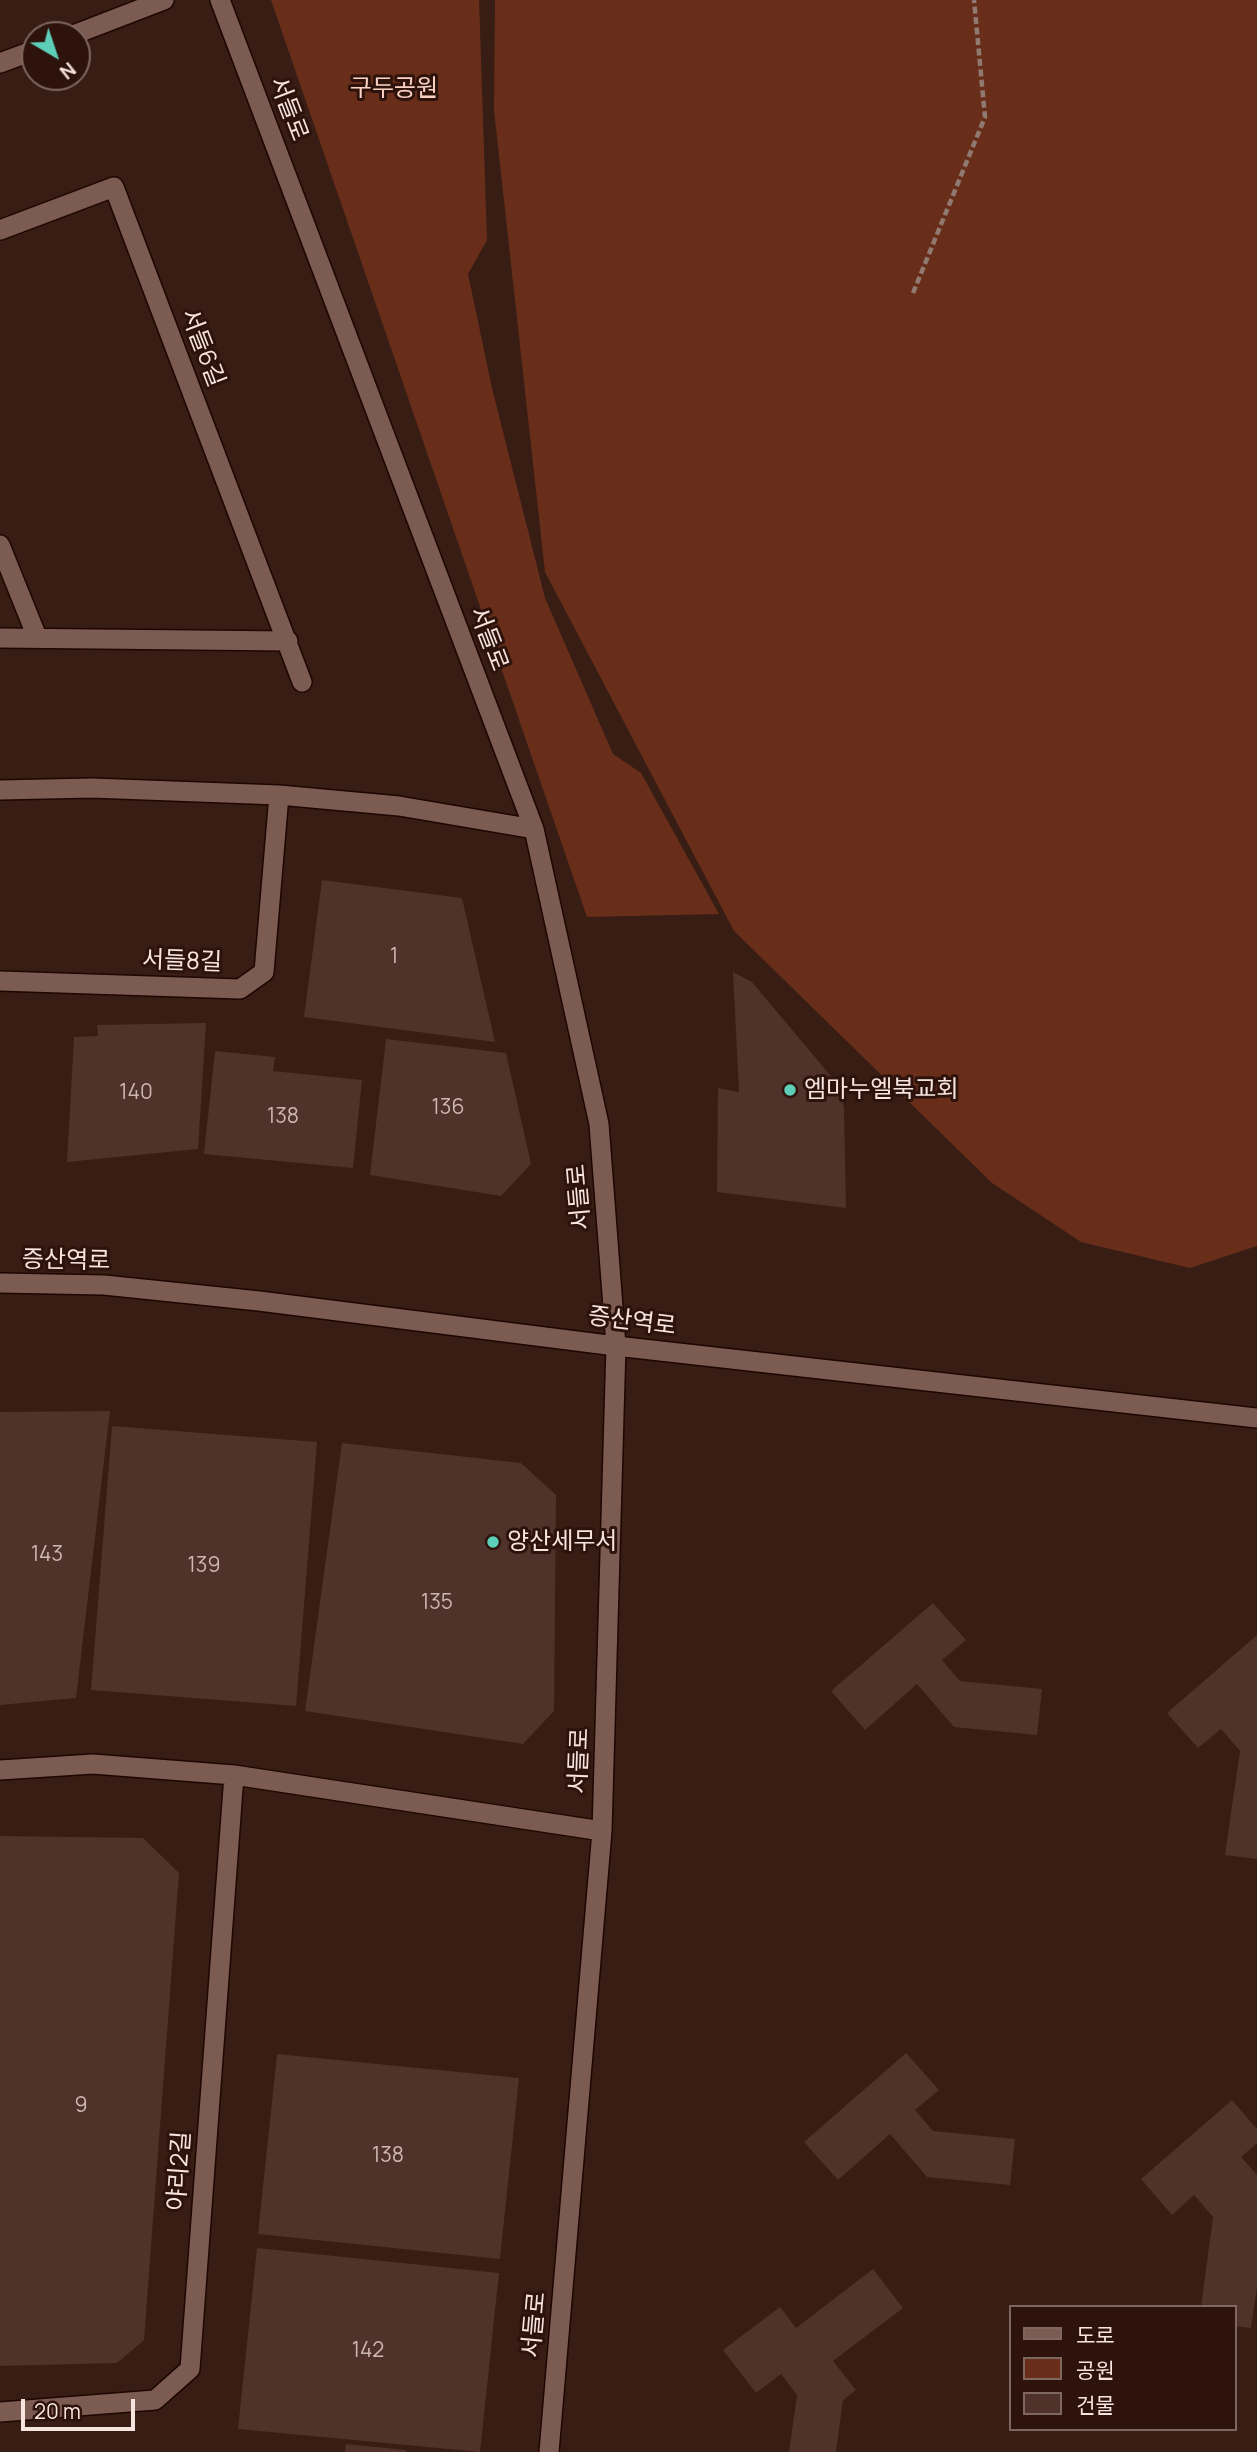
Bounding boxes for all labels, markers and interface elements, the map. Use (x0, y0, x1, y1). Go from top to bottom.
north arrow (21, 21, 91, 91)
text: N (54, 56, 81, 85)
street label: 서들로 (263, 73, 313, 145)
park label: 구두공원 (350, 75, 438, 103)
street label: 서들6길 (174, 305, 230, 391)
street label: 서들로 (463, 603, 513, 675)
house number: 1 (390, 944, 398, 970)
street label: 서들8길 (141, 946, 223, 978)
place label: 엠마누엘북교회 (804, 1076, 959, 1104)
house number: 140 (119, 1080, 153, 1106)
marker: 엠마누엘북교회 (782, 1082, 798, 1098)
house number: 136 (432, 1095, 464, 1121)
house number: 138 (267, 1104, 299, 1130)
street label: 서들로 (563, 1163, 597, 1231)
street label: 증산역로 (22, 1246, 110, 1276)
street label: 증산역로 (586, 1302, 678, 1342)
place label: 양산세무서 (507, 1528, 617, 1556)
marker: 양산세무서 (485, 1534, 501, 1550)
house number: 143 (31, 1542, 63, 1568)
house number: 139 (188, 1553, 220, 1579)
house number: 135 (421, 1590, 453, 1616)
street label: 서들로 (564, 1727, 596, 1795)
house number: 9 (74, 2093, 88, 2119)
street label: 야리2길 (163, 2130, 197, 2212)
house number: 138 (372, 2143, 404, 2169)
street label: 서들로 (518, 2291, 552, 2359)
legend (1009, 2305, 1236, 2431)
text: 도로 (1076, 2321, 1115, 2349)
house number: 142 (352, 2338, 384, 2364)
text: 공원 (1076, 2356, 1115, 2384)
scale bar (24, 2386, 138, 2430)
text: 건물 (1076, 2391, 1115, 2419)
text: 20 m (34, 2397, 81, 2425)

